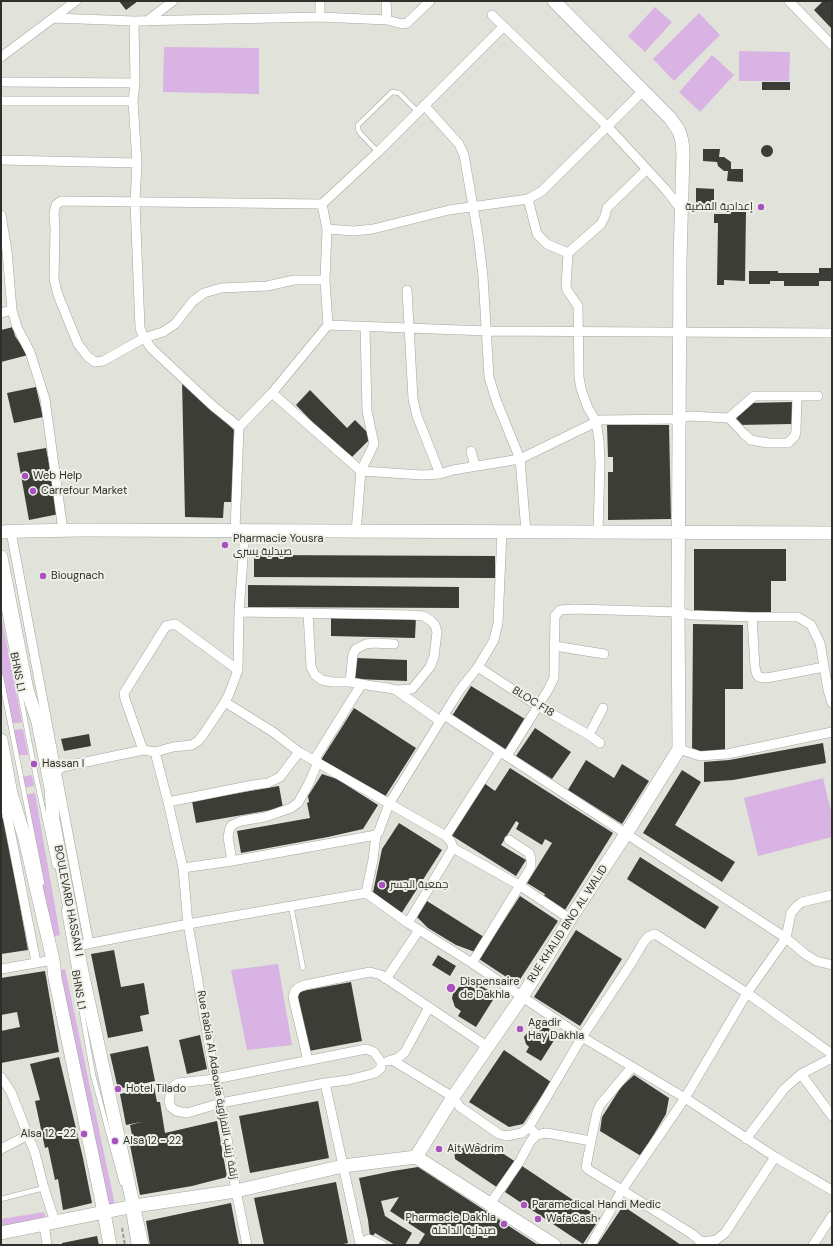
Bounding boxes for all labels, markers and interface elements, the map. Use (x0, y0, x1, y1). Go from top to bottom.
place label: إعدادية الفضية (685, 200, 753, 214)
marker: إعدادية الفضية (756, 202, 766, 212)
place label: Web Help (33, 469, 82, 483)
marker: Web Help (20, 471, 30, 481)
place label: Carrefour Market (41, 484, 127, 498)
marker: Carrefour Market (28, 486, 38, 496)
place label: Pharmacie Yousra صيدلية يسرى (233, 532, 323, 558)
marker: Pharmacie Yousra صيدلية يسرى (220, 540, 230, 550)
place label: Biougnach (51, 569, 104, 583)
marker: Biougnach (38, 571, 48, 581)
street label: BHNS L1 (7, 651, 27, 693)
street label: BLOC F18 (510, 684, 556, 720)
place label: Hassan I (42, 757, 84, 771)
marker: Hassan I (29, 759, 39, 769)
street label: BOULEVARD HASSAN I (51, 844, 85, 958)
street label: RUE KHALID BNO AL WALID (525, 863, 611, 985)
place label: جمعية الجسر (390, 878, 448, 892)
marker: جمعية الجسر (377, 880, 387, 890)
street label: BHNS L1 (68, 969, 88, 1011)
place label: Dispensaire de Dakhla (460, 975, 519, 1001)
marker: Dispensaire de Dakhla (445, 982, 457, 994)
street label: Rue Rabia Al Adaouia زنقة زينب النفزاوية (194, 990, 240, 1180)
place label: Agadir Hay Dakhla (528, 1016, 584, 1042)
marker: Agadir Hay Dakhla (515, 1024, 525, 1034)
place label: Hotel Tilado (126, 1082, 186, 1096)
marker: Hotel Tilado (113, 1084, 123, 1094)
place label: Alsa 12 -22 (20, 1127, 76, 1141)
marker: Alsa 12 -22 (79, 1129, 89, 1139)
place label: Alsa 12 - 22 (123, 1134, 181, 1148)
marker: Alsa 12 - 22 (110, 1136, 120, 1146)
place label: Ait Wadrim (447, 1142, 504, 1156)
marker: Ait Wadrim (434, 1144, 444, 1154)
place label: Paramedical Handi Medic (532, 1198, 661, 1212)
marker: Paramedical Handi Medic (519, 1200, 529, 1210)
place label: Pharmacie Dakhla صيدلية الداخلة (405, 1211, 496, 1237)
place label: WafaCash (546, 1212, 597, 1226)
marker: WafaCash (533, 1214, 543, 1224)
marker: Pharmacie Dakhla صيدلية الداخلة (499, 1219, 509, 1229)

